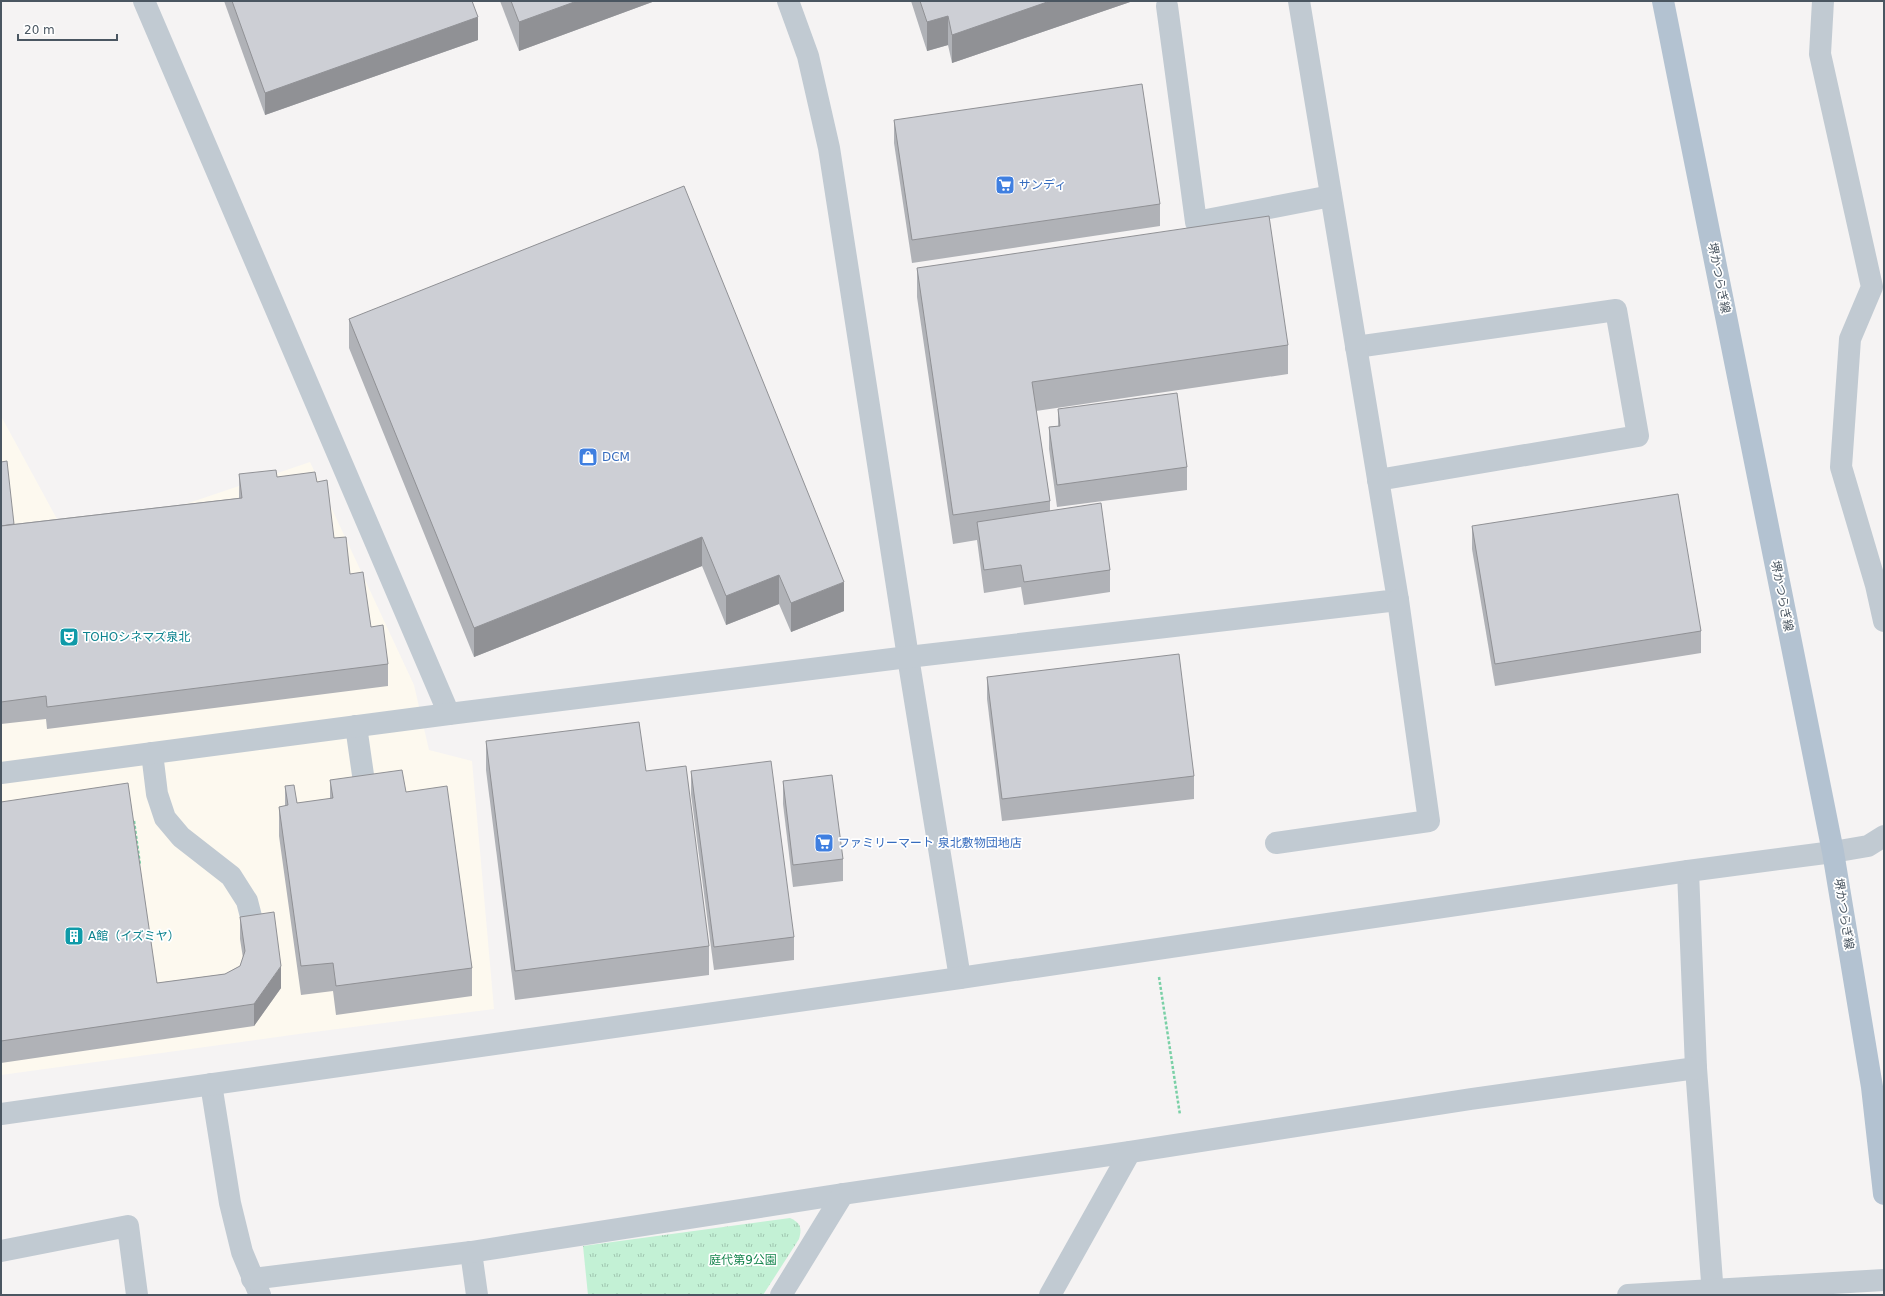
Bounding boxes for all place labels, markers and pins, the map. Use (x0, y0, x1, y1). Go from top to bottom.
supermarket icon: サンディ (994, 174, 1016, 196)
place label: サンディ (1019, 178, 1066, 192)
shop icon: DCM (577, 446, 599, 468)
place label: DCM (602, 450, 630, 464)
theatre icon: TOHOシネマズ泉北 (58, 626, 80, 648)
place label: TOHOシネマズ泉北 (82, 630, 190, 644)
supermarket icon: ファミリーマート 泉北敷物団地店 (813, 832, 835, 854)
place label: ファミリーマート 泉北敷物団地店 (838, 836, 1022, 850)
building icon: A館（イズミヤ） (63, 925, 85, 947)
place label: A館（イズミヤ） (88, 929, 180, 943)

